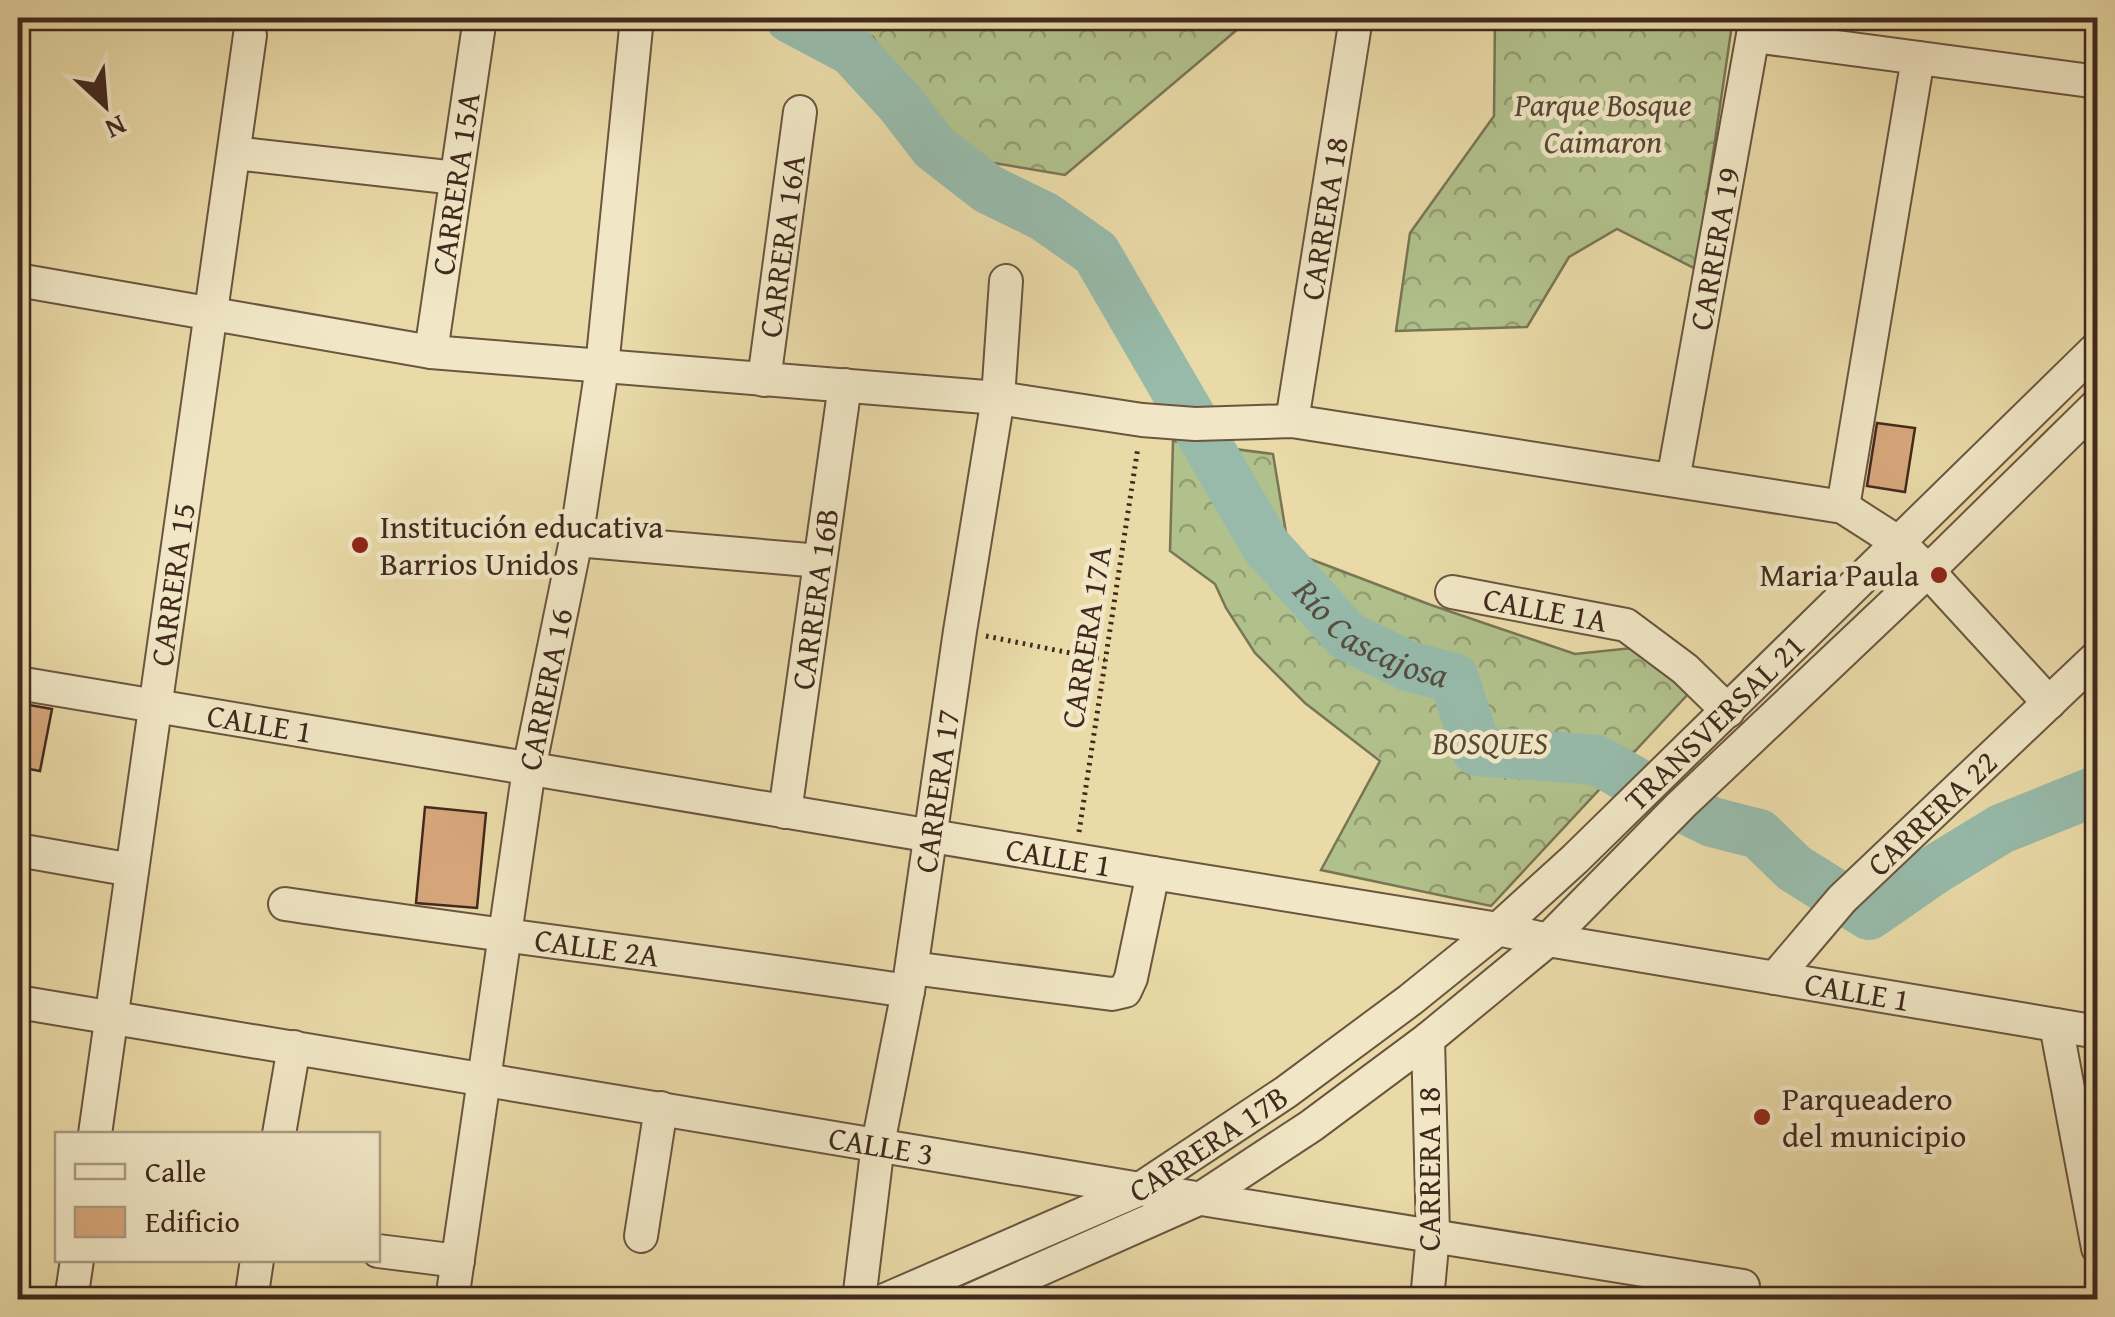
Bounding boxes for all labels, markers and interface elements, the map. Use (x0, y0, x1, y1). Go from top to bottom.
north arrow (55, 55, 155, 155)
park label: Parque Bosque Caimaron (1513, 81, 1692, 165)
street label: CARRERA 15A (419, 89, 492, 278)
text: N (99, 105, 134, 151)
street label: CARRERA 18 (1288, 133, 1360, 303)
street label: CARRERA 16A (746, 151, 817, 340)
street label: CARRERA 19 (1676, 163, 1752, 334)
street label: CARRERA 15 (137, 500, 207, 669)
place label: Institución educativa Barrios Unidos (380, 503, 663, 587)
street label: CARRERA 16B (778, 505, 850, 693)
marker: Institución educativa Barrios Unidos (349, 534, 371, 556)
street label: CARRERA 17A (1048, 542, 1123, 731)
place label: Maria Paula (1760, 551, 1919, 598)
marker: Maria Paula (1928, 564, 1950, 586)
water label: Río Cascajosa (1281, 566, 1454, 700)
street label: CALLE 1A (1480, 574, 1612, 644)
street label: CARRERA 16 (505, 604, 584, 774)
street label: TRANSVERSAL 21 (1613, 623, 1815, 822)
street label: CALLE 1 (204, 691, 316, 755)
street label: CARRERA 17 (901, 706, 971, 876)
park label: BOSQUES (1431, 719, 1548, 766)
street label: CARRERA 22 (1856, 739, 2008, 887)
street label: CALLE 1 (1003, 825, 1115, 889)
street label: CALLE 2A (532, 915, 663, 979)
street label: CALLE 1 (1801, 959, 1913, 1023)
street label: CARRERA 17B (1122, 1073, 1297, 1214)
place label: Parqueadero del municipio (1782, 1075, 1966, 1159)
street label: CARRERA 18 (1405, 1087, 1452, 1251)
marker: Parqueadero del municipio (1751, 1106, 1773, 1128)
street label: CALLE 3 (825, 1113, 937, 1177)
legend (55, 1132, 380, 1262)
text: Calle (145, 1149, 206, 1193)
text: Edificio (145, 1199, 240, 1243)

